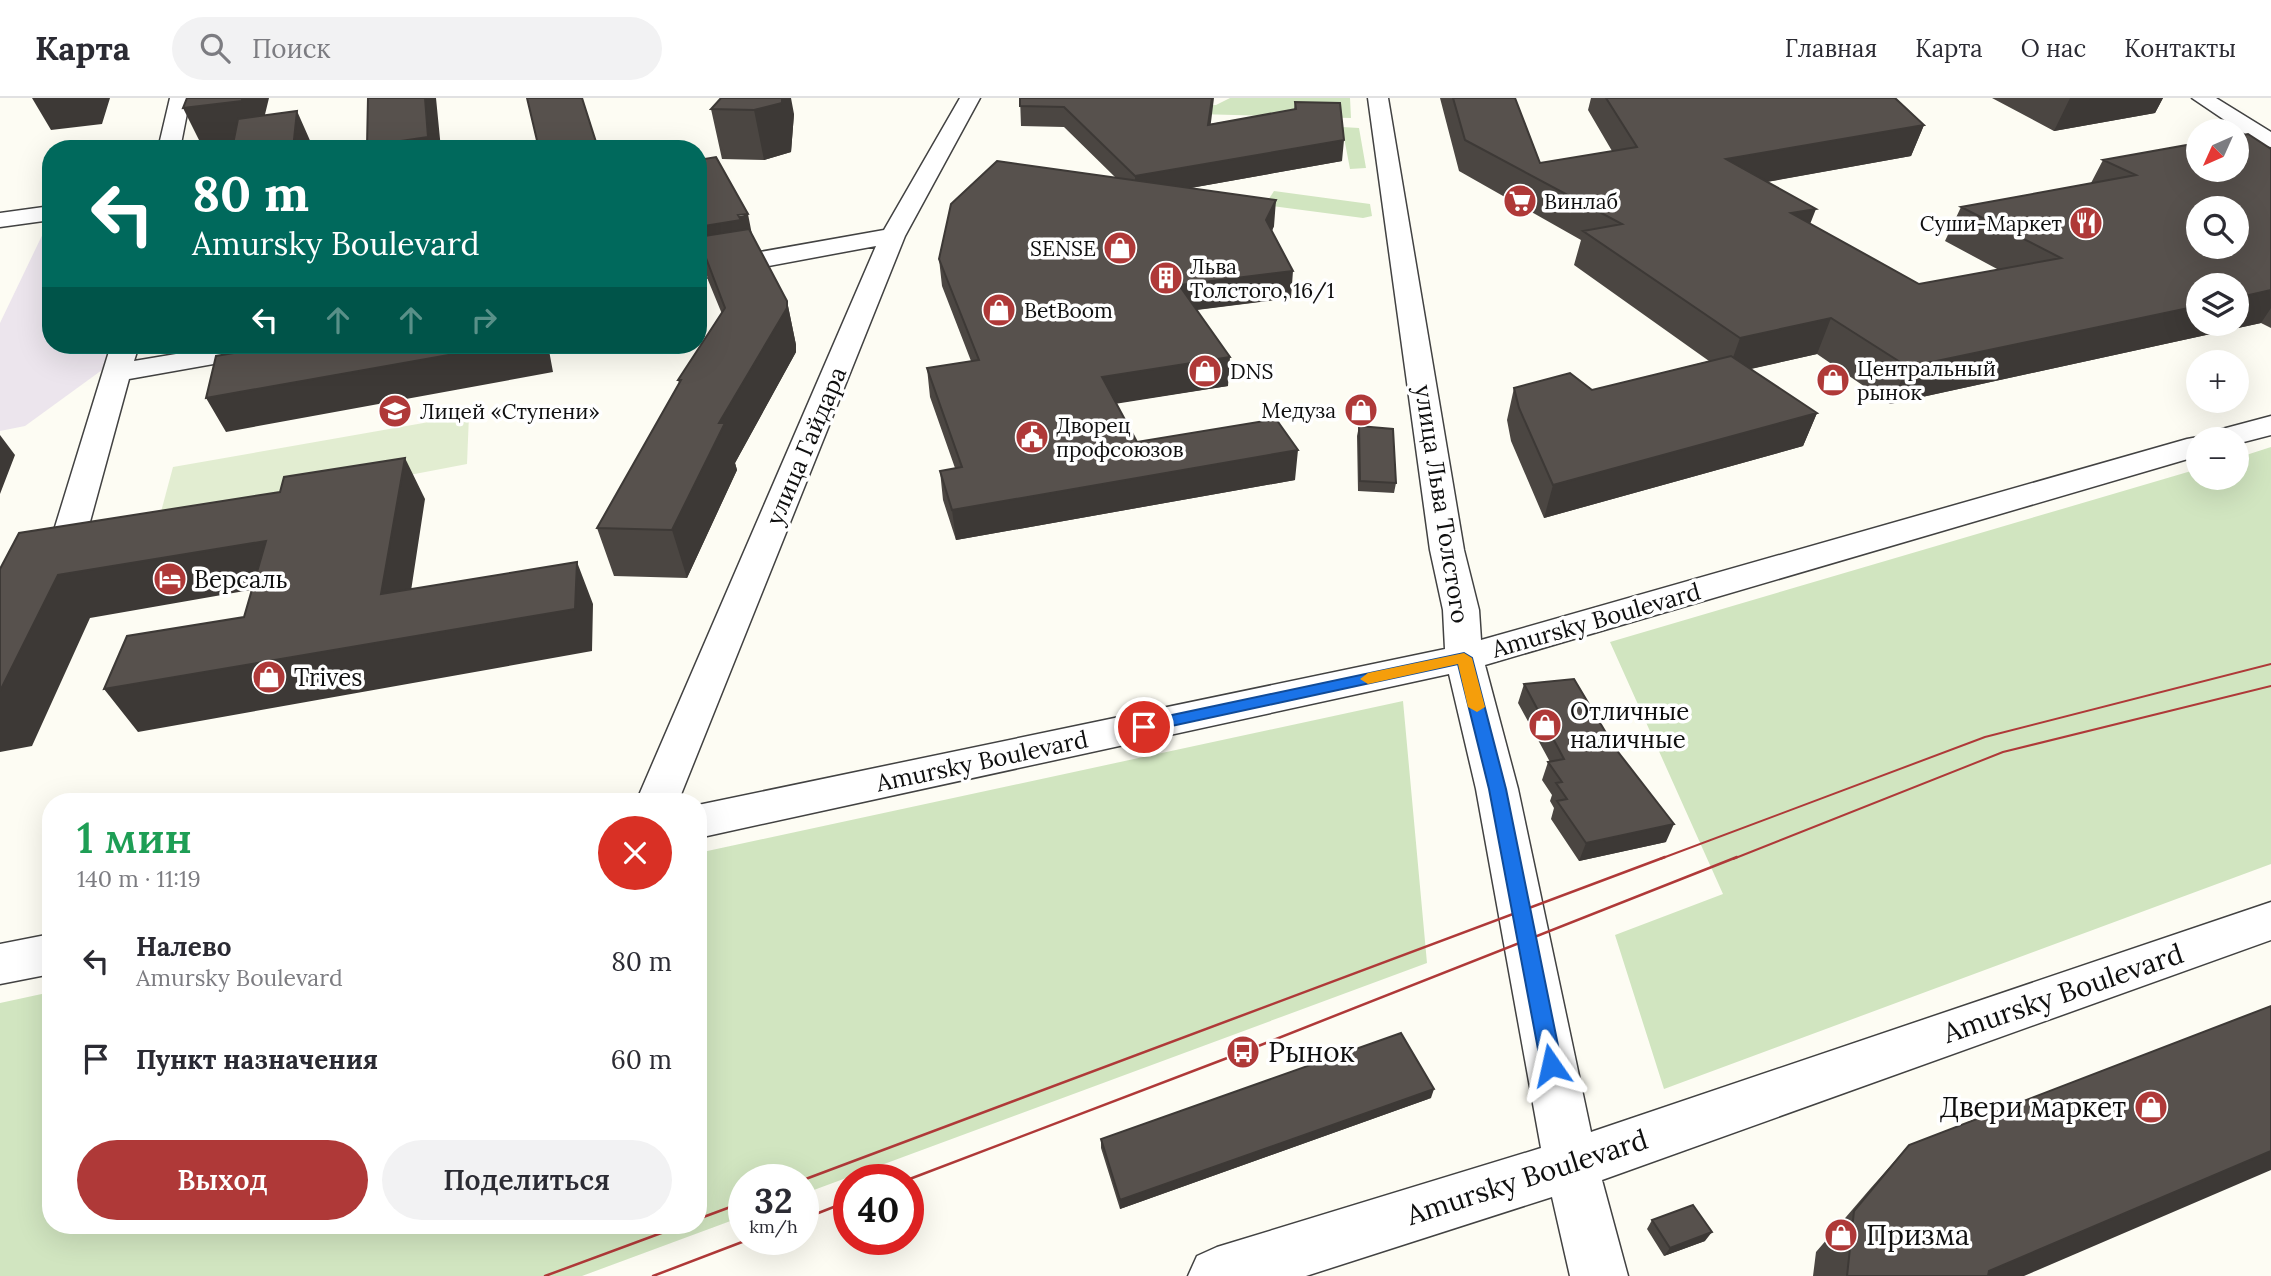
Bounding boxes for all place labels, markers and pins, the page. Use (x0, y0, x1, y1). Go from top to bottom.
supermarket icon: Винлаб (1501, 182, 1539, 220)
place label: Винлаб (1544, 188, 1618, 215)
restaurant icon: Суши-Маркет (2067, 204, 2105, 242)
place label: Суши-Маркет (1920, 210, 2062, 237)
shop icon: SENSE (1101, 229, 1139, 267)
place label: SENSE (1030, 235, 1096, 262)
place label: Льва Толстого, 16/1 (1190, 253, 1334, 304)
building icon: Льва Толстого, 16/1 (1147, 259, 1185, 297)
shop icon: BetBoom (980, 291, 1018, 329)
place label: BetBoom (1024, 297, 1113, 324)
shop icon: DNS (1186, 352, 1224, 390)
place label: Центральный рынок (1857, 355, 1996, 406)
place label: DNS (1230, 358, 1273, 385)
shop icon: Центральный рынок (1814, 361, 1852, 399)
shop icon: Медуза (1342, 391, 1380, 429)
school or university icon: Лицей «Ступени» (376, 392, 414, 430)
place label: Медуза (1261, 397, 1336, 424)
place label: Лицей «Ступени» (420, 398, 600, 425)
place label: Дворец профсоюзов (1056, 412, 1183, 463)
public building icon: Дворец профсоюзов (1013, 418, 1051, 456)
hotel icon: Версаль (151, 560, 189, 598)
place label: Версаль (194, 564, 288, 595)
shop icon: Trives (250, 658, 288, 696)
place label: Trives (294, 662, 362, 693)
place label: Отличные наличные (1570, 696, 1689, 755)
pin (1114, 697, 1174, 757)
shop icon: Отличные наличные (1526, 706, 1564, 744)
bus stop icon: Рынок (1224, 1033, 1262, 1071)
place label: Рынок (1268, 1034, 1355, 1070)
shop icon: Двери маркет (2132, 1088, 2170, 1126)
place label: Двери маркет (1940, 1089, 2126, 1125)
shop icon: Призма (1822, 1216, 1860, 1254)
place label: Призма (1866, 1217, 1970, 1253)

